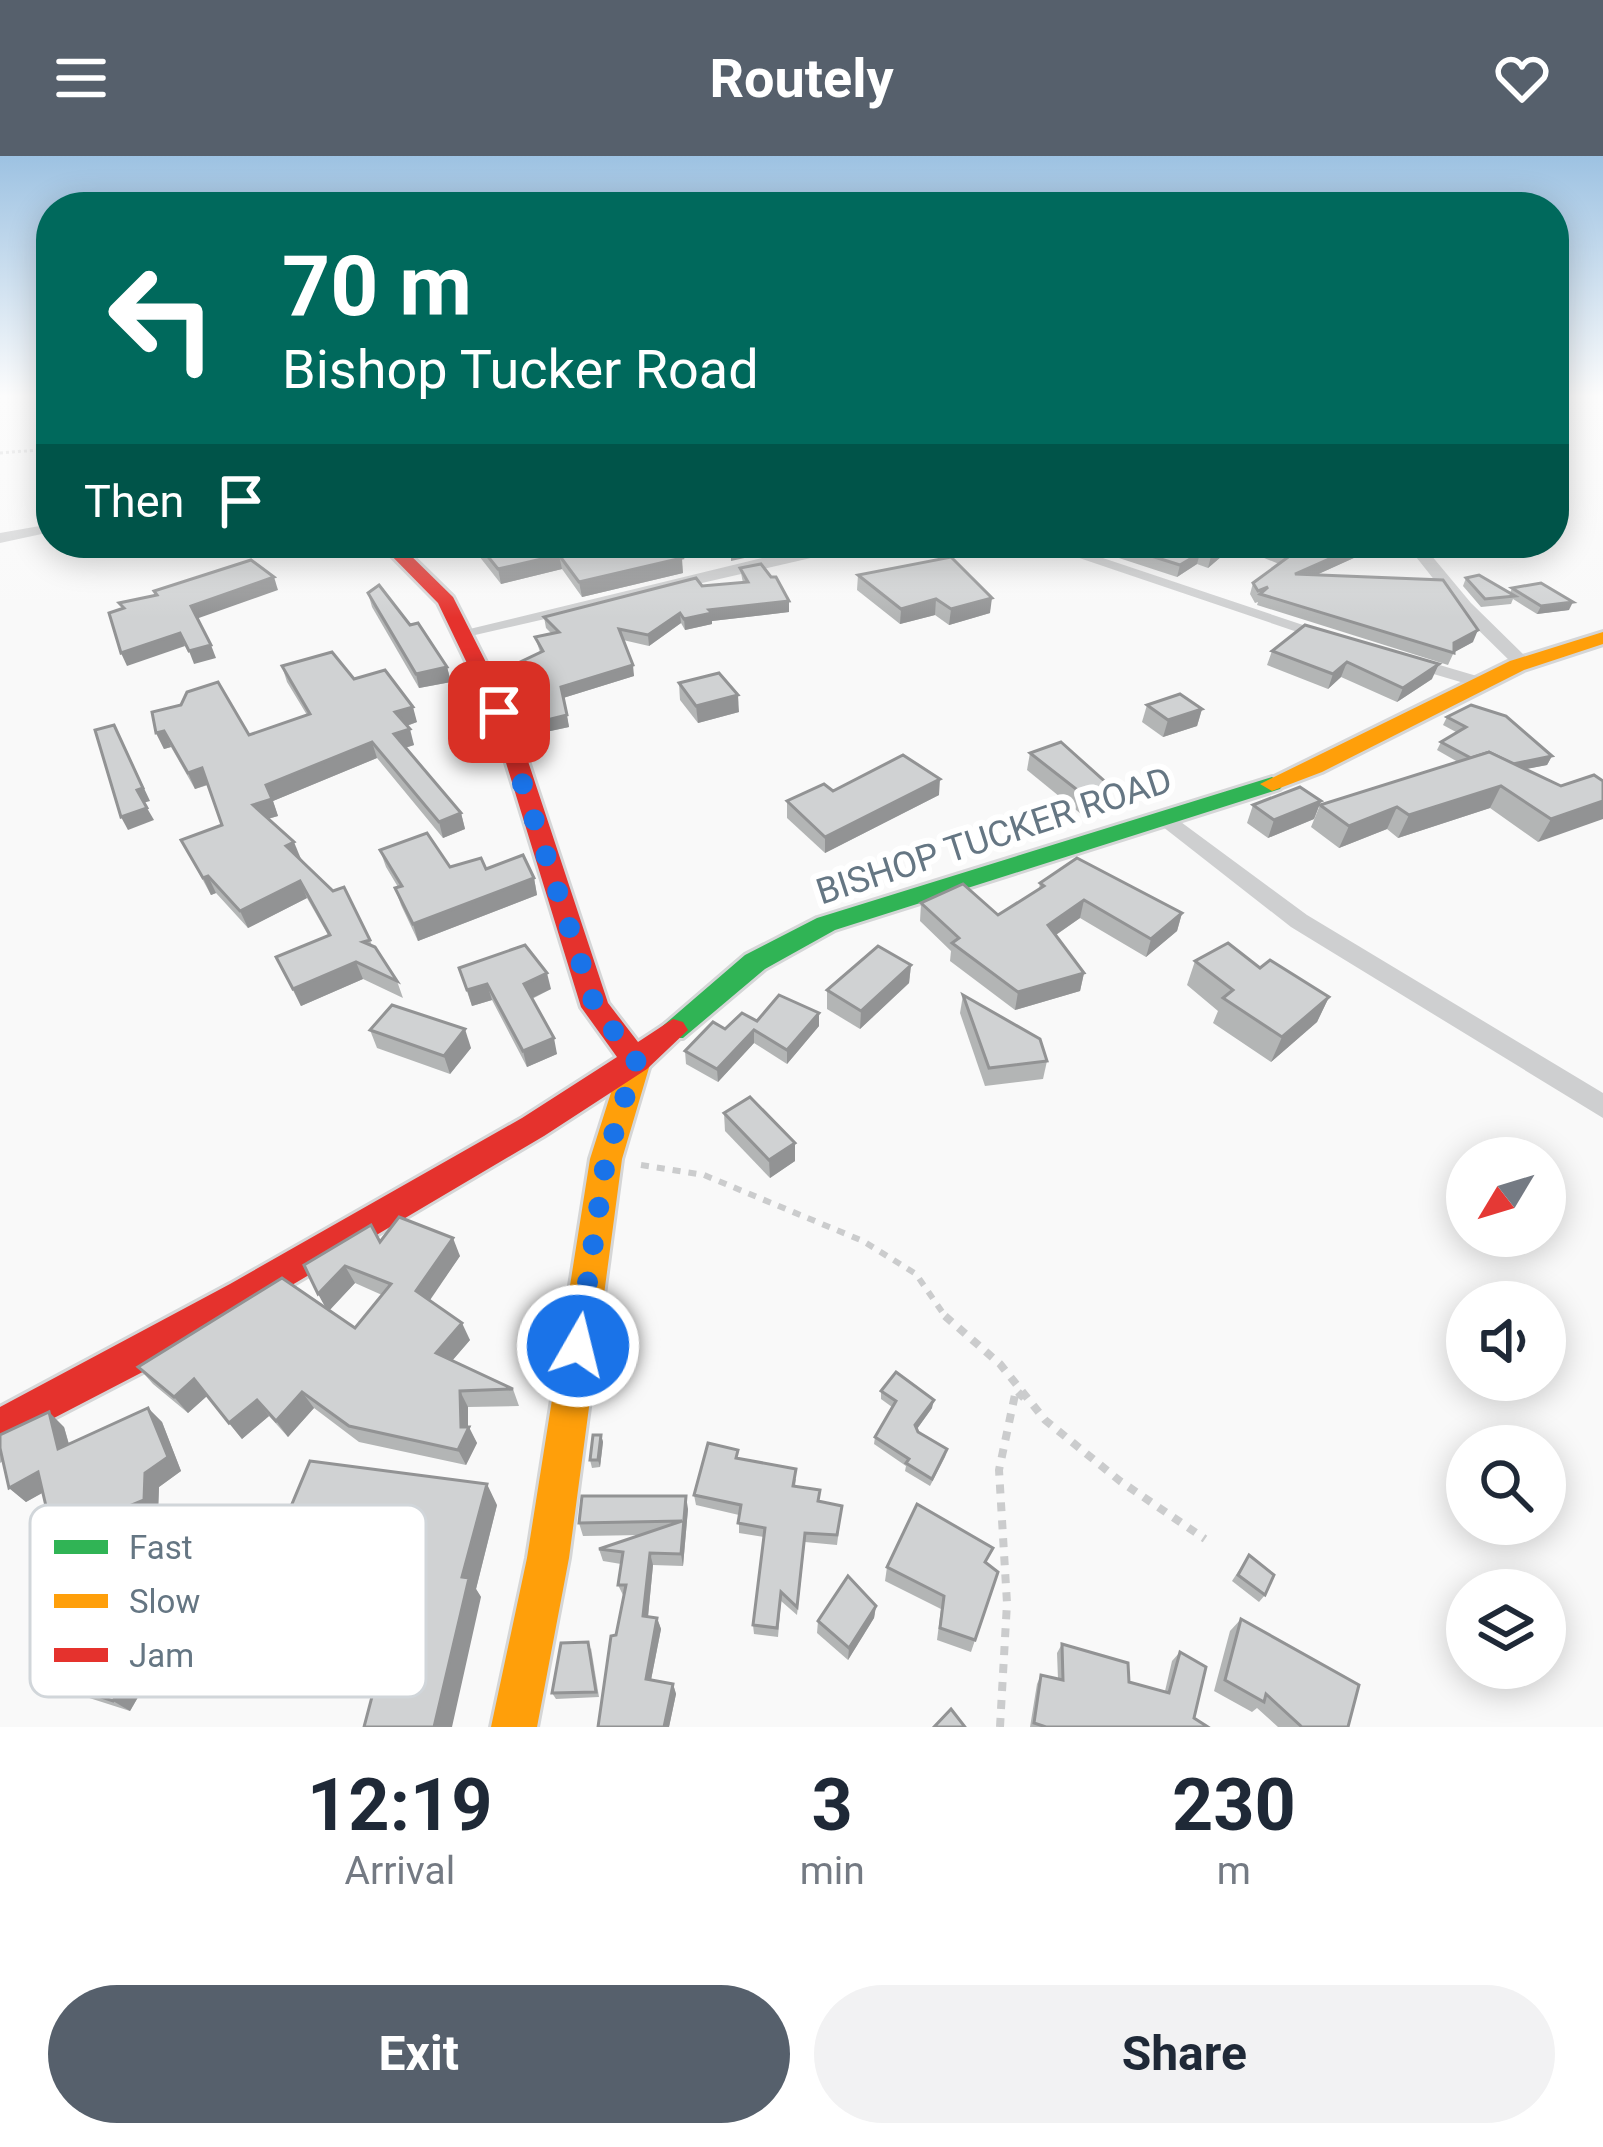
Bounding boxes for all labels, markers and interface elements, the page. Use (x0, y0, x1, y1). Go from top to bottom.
icon: menu (48, 45, 114, 111)
icon: heart (1489, 45, 1555, 111)
text: Routely (709, 47, 894, 110)
text: 70 m (282, 237, 472, 336)
icon: left (84, 240, 240, 396)
text: Bishop Tucker Road (282, 338, 759, 401)
icon: arrive (208, 468, 274, 534)
text: Then (84, 475, 184, 528)
pin (448, 661, 550, 763)
icon: arrive (466, 679, 532, 745)
street label: BISHOP TUCKER ROAD (811, 759, 1177, 913)
north arrow (1446, 1137, 1566, 1257)
map controls (1446, 1137, 1566, 1689)
button: sound (1446, 1281, 1566, 1401)
position arrow (515, 1283, 641, 1409)
button: search (1446, 1425, 1566, 1545)
legend (30, 1505, 426, 1697)
text: Fast (129, 1528, 192, 1567)
button: layers (1446, 1569, 1566, 1689)
text: Slow (129, 1582, 200, 1621)
text: Jam (129, 1636, 194, 1675)
text: 12:19 (307, 1763, 493, 1848)
text: 3 (812, 1763, 853, 1848)
text: 230 (1172, 1763, 1296, 1848)
text: Arrival (344, 1848, 455, 1894)
text: min (800, 1848, 865, 1894)
text: m (1217, 1848, 1251, 1894)
button: Exit (48, 1985, 790, 2123)
button: Share (814, 1985, 1555, 2123)

